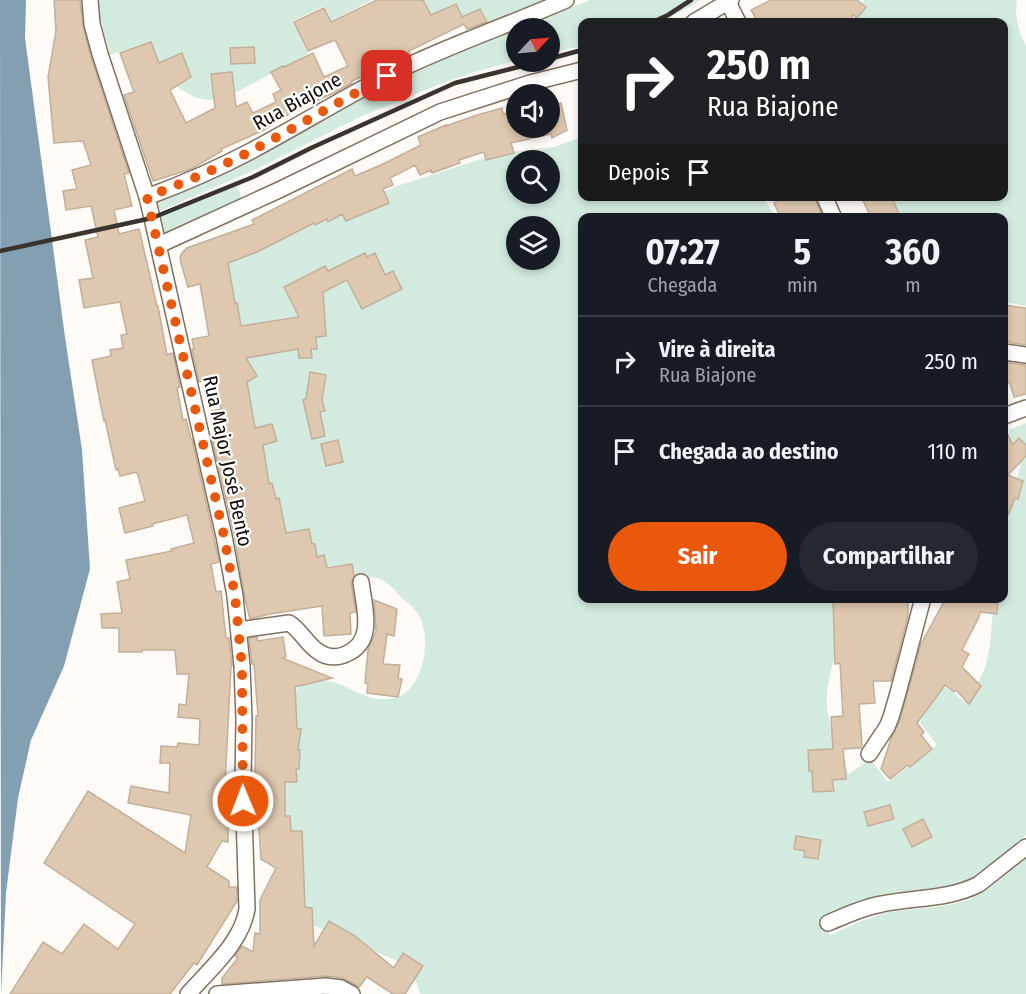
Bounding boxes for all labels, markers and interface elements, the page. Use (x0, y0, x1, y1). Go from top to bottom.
north arrow (506, 18, 560, 72)
map controls (506, 18, 560, 270)
text: 250 m (707, 40, 811, 90)
icon: right (608, 42, 686, 120)
pin (361, 50, 412, 101)
icon: arrive (370, 59, 403, 92)
street label: Rua Biajone (249, 67, 345, 135)
button: sound (506, 84, 560, 138)
text: Rua Biajone (707, 91, 839, 123)
button: search (506, 150, 560, 204)
icon: arrive (682, 156, 715, 189)
text: Depois (608, 159, 670, 186)
button: layers (506, 216, 560, 270)
text: 07:27 (645, 230, 720, 274)
text: 5 (794, 230, 811, 274)
text: 360 (885, 230, 941, 274)
text: Chegada (648, 273, 717, 297)
text: min (787, 273, 818, 297)
text: m (905, 273, 921, 297)
text: Vire à direita (659, 336, 775, 363)
icon: right (608, 345, 641, 378)
text: 250 m (925, 348, 978, 375)
text: Rua Biajone (659, 363, 756, 387)
street label: Rua Major José Bento (198, 373, 258, 549)
icon: arrive (608, 435, 641, 468)
text: Chegada ao destino (659, 438, 839, 465)
text: 110 m (928, 438, 978, 465)
button: Sair (608, 522, 787, 591)
button: Compartilhar (799, 522, 978, 591)
position arrow (211, 769, 275, 833)

